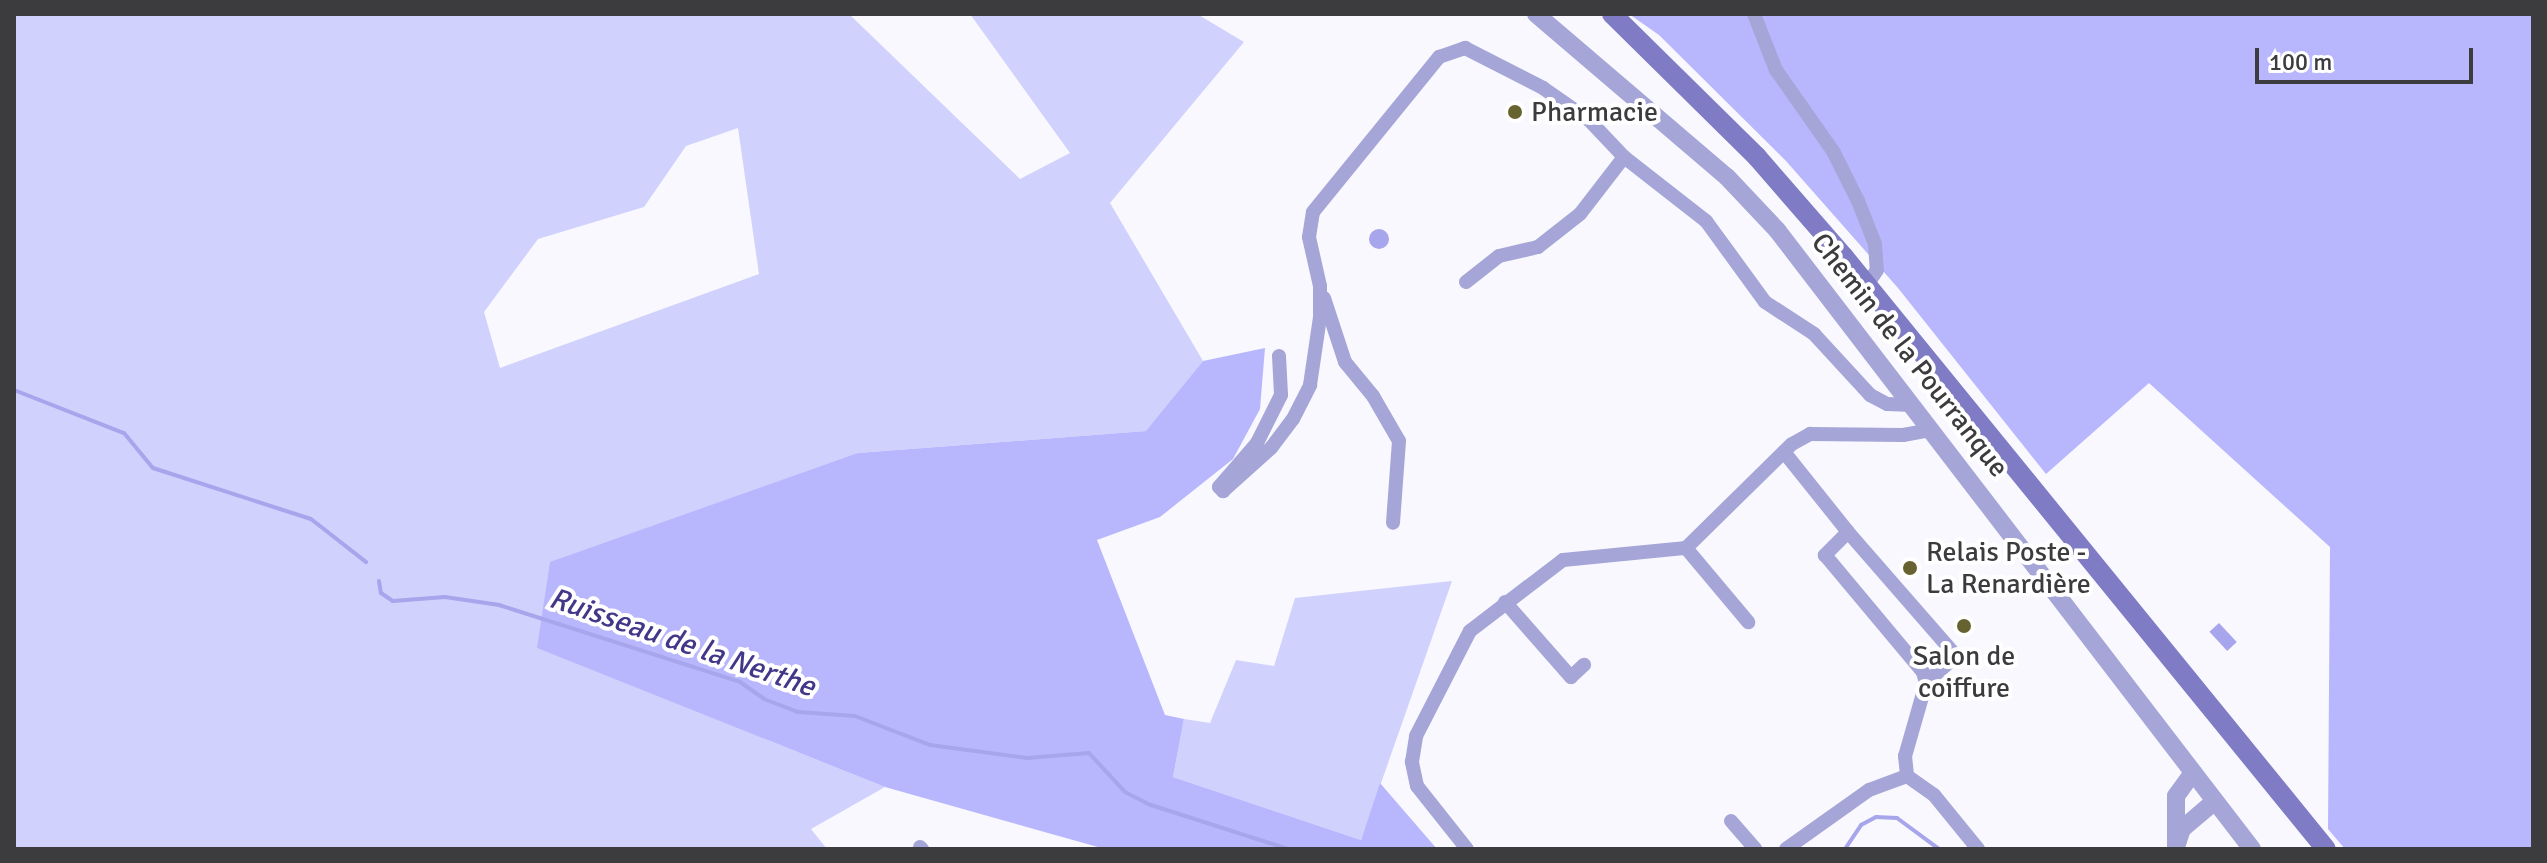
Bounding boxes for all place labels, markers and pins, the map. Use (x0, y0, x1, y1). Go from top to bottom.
place label: Pharmacie (1531, 95, 1658, 129)
marker: Pharmacie (1506, 103, 1524, 121)
place label: Relais Poste - La Renardière (1926, 535, 2091, 601)
marker: Relais Poste - La Renardière (1901, 559, 1919, 577)
marker: Salon de coiffure (1955, 617, 1973, 635)
place label: Salon de coiffure (1913, 639, 2015, 705)

